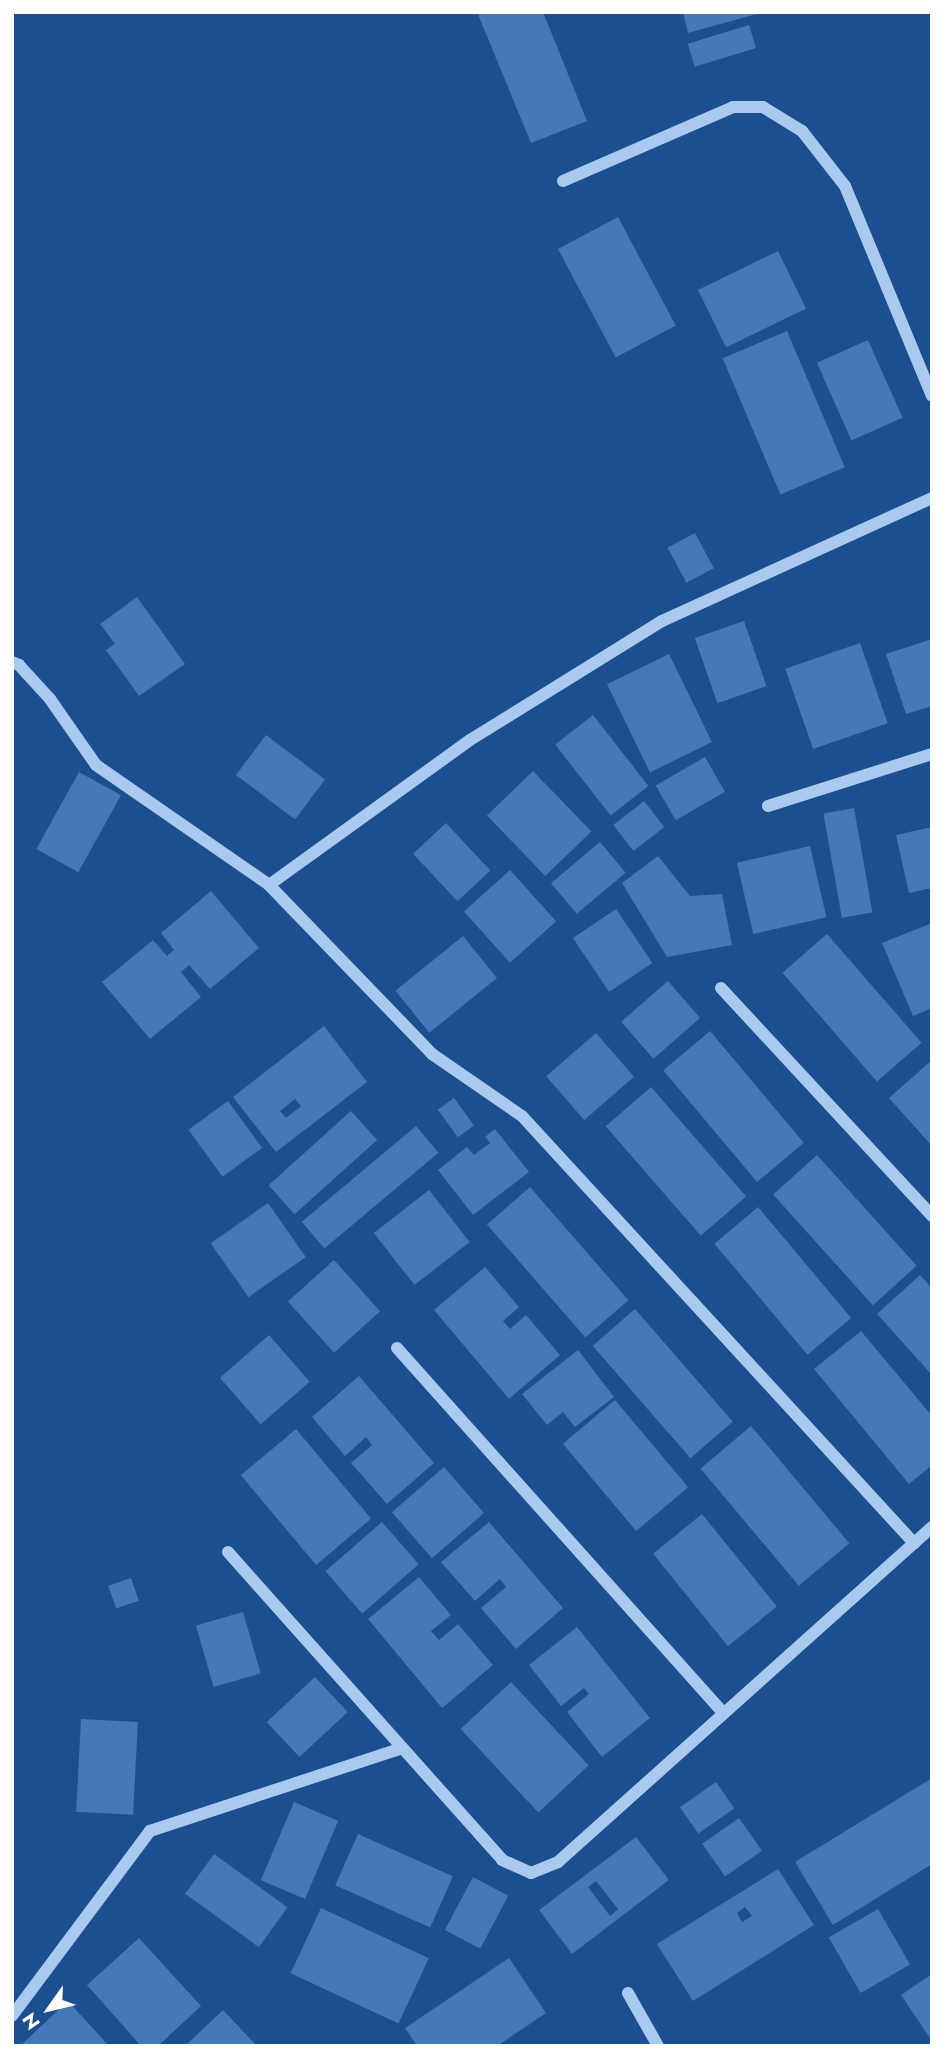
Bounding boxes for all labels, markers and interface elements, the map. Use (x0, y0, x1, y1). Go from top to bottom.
north arrow (14, 1974, 84, 2044)
text: N (16, 2007, 47, 2035)

